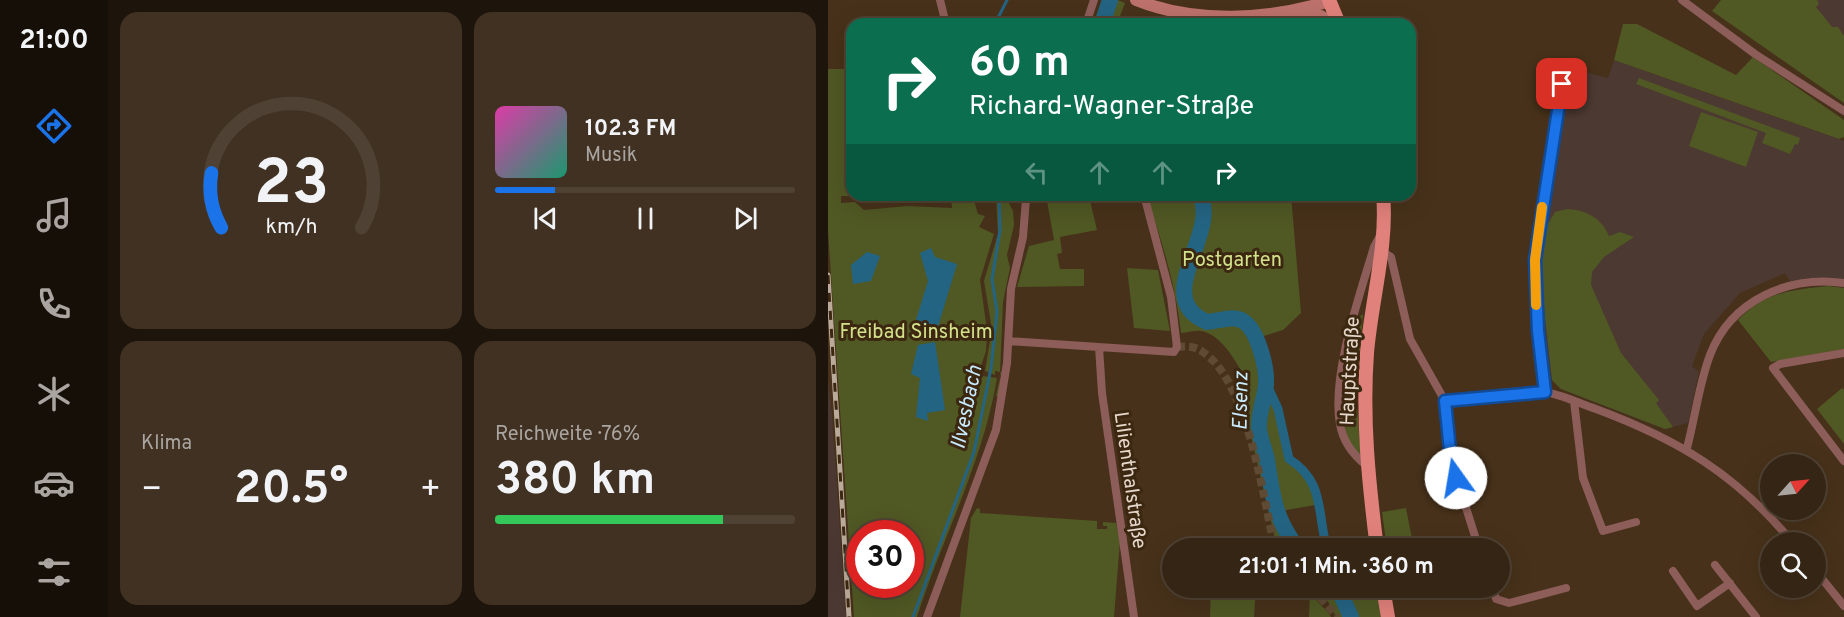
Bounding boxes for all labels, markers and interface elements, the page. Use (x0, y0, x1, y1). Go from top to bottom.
text: 21:00 (19, 24, 89, 58)
text: 60 m (969, 38, 1070, 91)
icon: right (870, 42, 948, 120)
pin (1536, 58, 1587, 109)
icon: arrive (1545, 67, 1578, 100)
text: Richard-Wagner-Straße (969, 90, 1254, 124)
icon: directions (33, 105, 75, 147)
text: 102.3 FM (585, 116, 676, 143)
text: Musik (585, 143, 637, 169)
text: 23 (253, 147, 329, 226)
icon: left (1020, 156, 1053, 189)
icon: ahead (1083, 156, 1116, 189)
icon: ahead (1146, 156, 1179, 189)
icon: right (1209, 156, 1242, 189)
icon: music (33, 194, 75, 236)
icon: previous (529, 202, 562, 235)
icon: pause (629, 202, 662, 235)
icon: next (729, 202, 762, 235)
text: km/h (265, 214, 317, 241)
park label: Postgarten (1182, 248, 1282, 274)
icon: phone (33, 283, 75, 325)
street label: Hauptstraße (1335, 316, 1367, 426)
park label: Freibad Sinsheim (839, 320, 993, 346)
water label: Ilvesbach (945, 362, 990, 452)
water label: Elsenz (1227, 370, 1256, 431)
icon: climate (33, 373, 75, 415)
street label: Lilienthalstraße (1107, 410, 1152, 551)
text: Reichweite · 76% (495, 422, 640, 448)
text: Klima (141, 431, 192, 457)
position arrow (1424, 446, 1488, 510)
text: 380 km (495, 453, 655, 510)
north arrow (1760, 454, 1826, 520)
map controls (1760, 454, 1826, 598)
icon: car (33, 462, 75, 504)
text: 20.5° (234, 462, 348, 519)
text: − (141, 470, 162, 512)
text: + (420, 470, 441, 512)
speed limit sign: 30 (846, 520, 924, 598)
button: search (1760, 532, 1826, 598)
icon: filters (33, 551, 75, 593)
text: 21:01 · 1 Min. · 360 m (1238, 554, 1434, 581)

